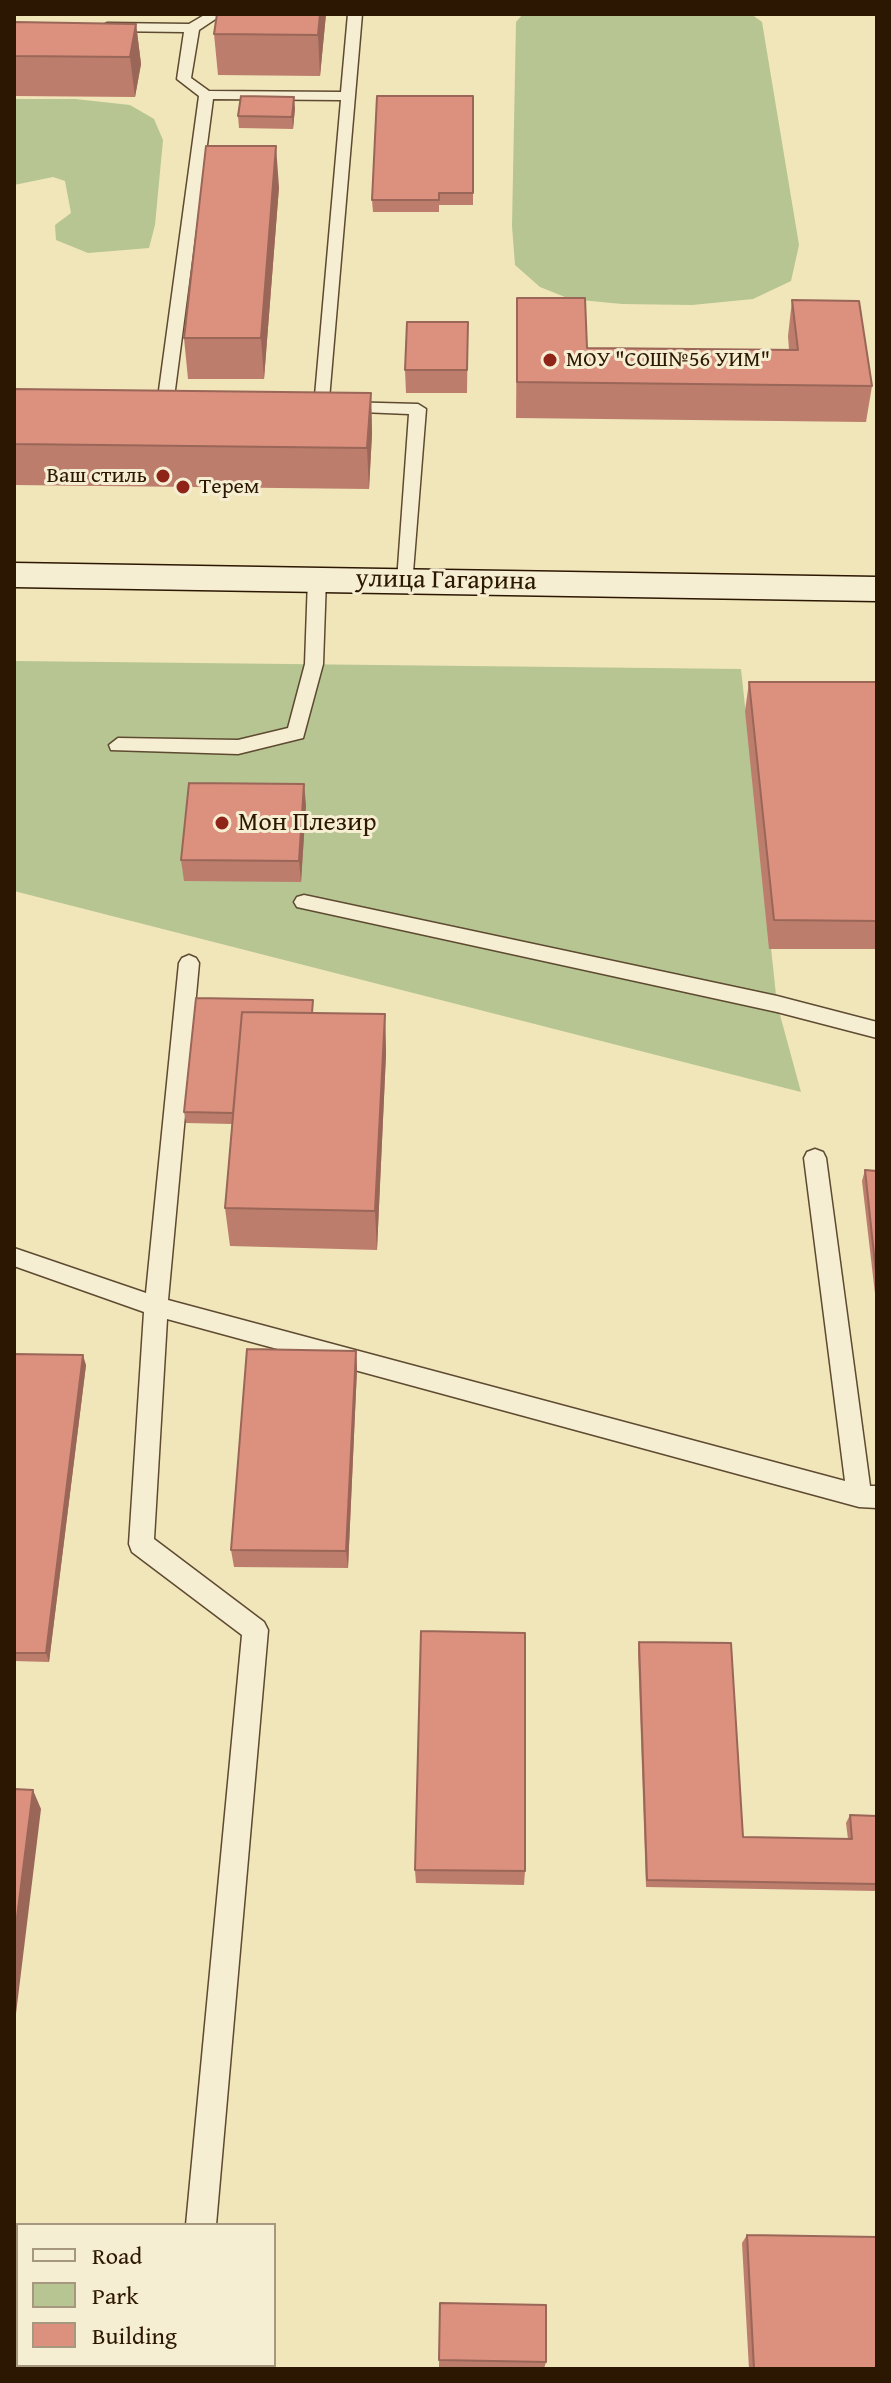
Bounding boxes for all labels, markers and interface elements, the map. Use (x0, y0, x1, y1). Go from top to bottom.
place label: МОУ "СОШ№56 УИМ" (566, 347, 770, 373)
marker: МОУ "СОШ№56 УИМ" (541, 351, 559, 369)
place label: Ваш стиль (47, 463, 147, 489)
marker: Ваш стиль (154, 467, 172, 485)
place label: Терем (199, 474, 260, 500)
marker: Терем (174, 478, 192, 496)
street label: улица Гагарина (355, 564, 537, 598)
place label: Мон Плезир (238, 807, 377, 839)
marker: Мон Плезир (213, 814, 231, 832)
legend (16, 2223, 276, 2367)
text: Road (92, 2238, 142, 2273)
text: Park (92, 2278, 138, 2313)
text: Building (92, 2318, 177, 2353)

